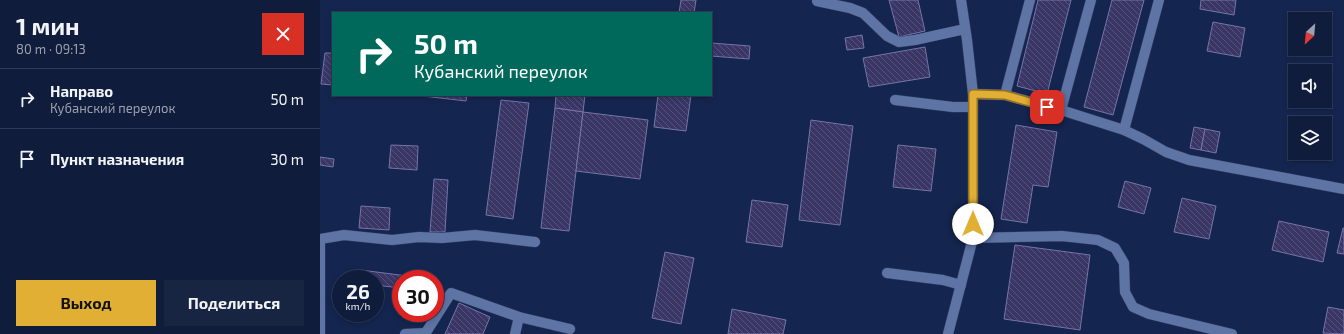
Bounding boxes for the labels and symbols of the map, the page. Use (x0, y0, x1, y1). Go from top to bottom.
north arrow (1288, 12, 1332, 56)
pin (1030, 90, 1064, 124)
position arrow (952, 203, 994, 245)
speed limit sign: 30 (392, 270, 444, 322)

